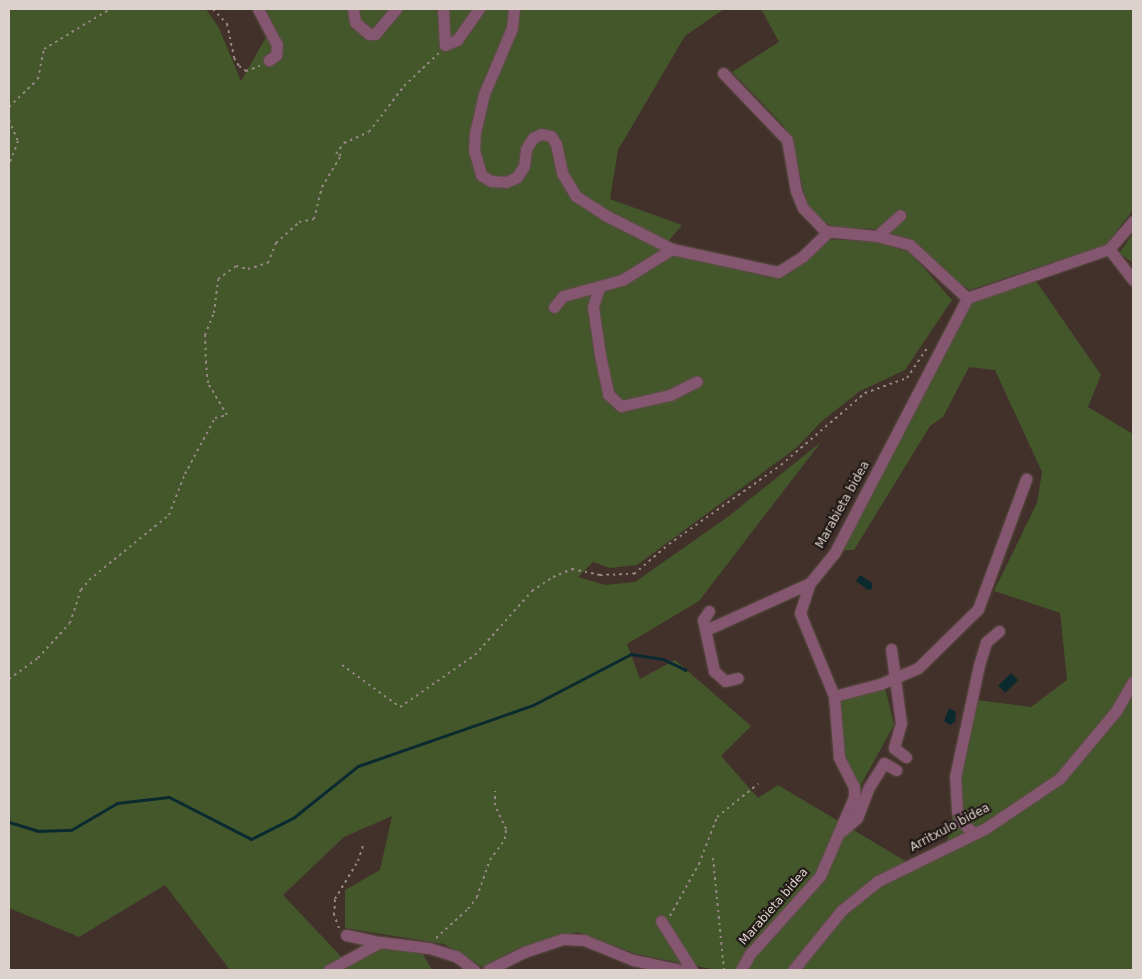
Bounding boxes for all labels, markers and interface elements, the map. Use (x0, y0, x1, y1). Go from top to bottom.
street label: Marabieta bidea (813, 459, 873, 551)
street label: Arritxulo bidea (908, 801, 992, 855)
street label: Marabieta bidea (737, 865, 811, 949)

